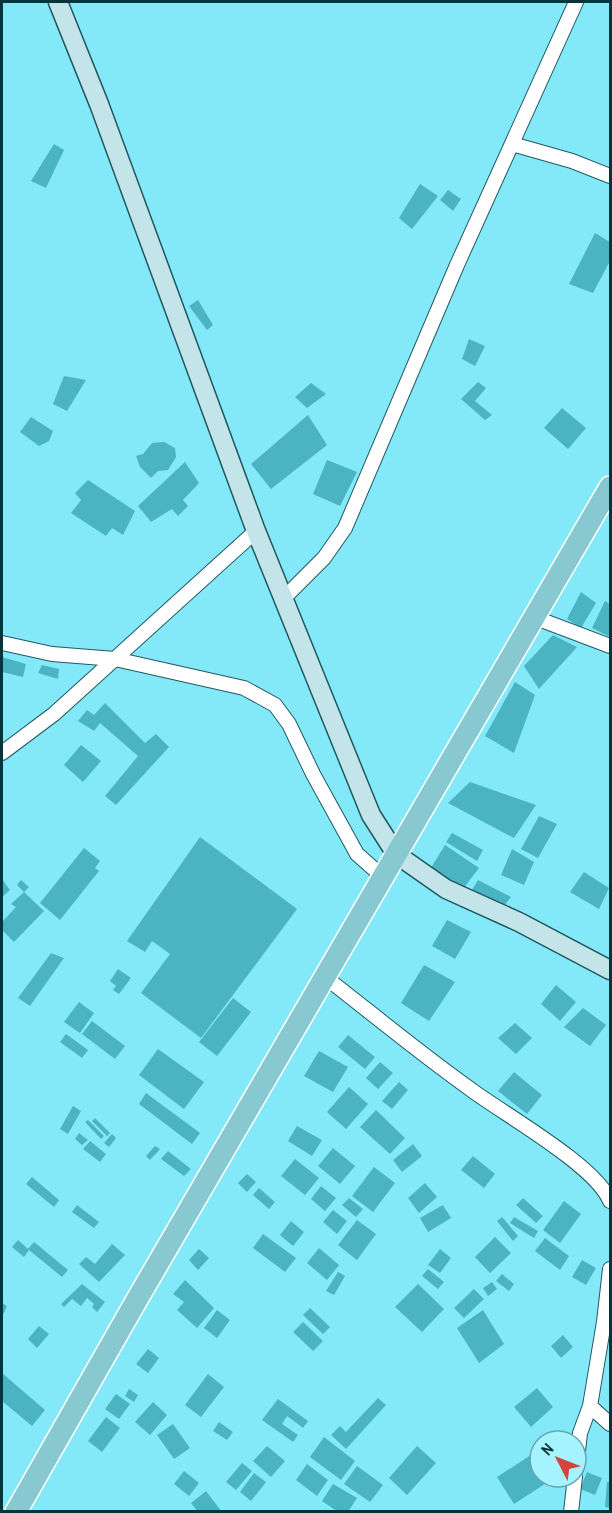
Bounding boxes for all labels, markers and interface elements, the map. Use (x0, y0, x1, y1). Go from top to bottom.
north arrow (528, 1429, 588, 1489)
text: N (536, 1438, 558, 1460)

